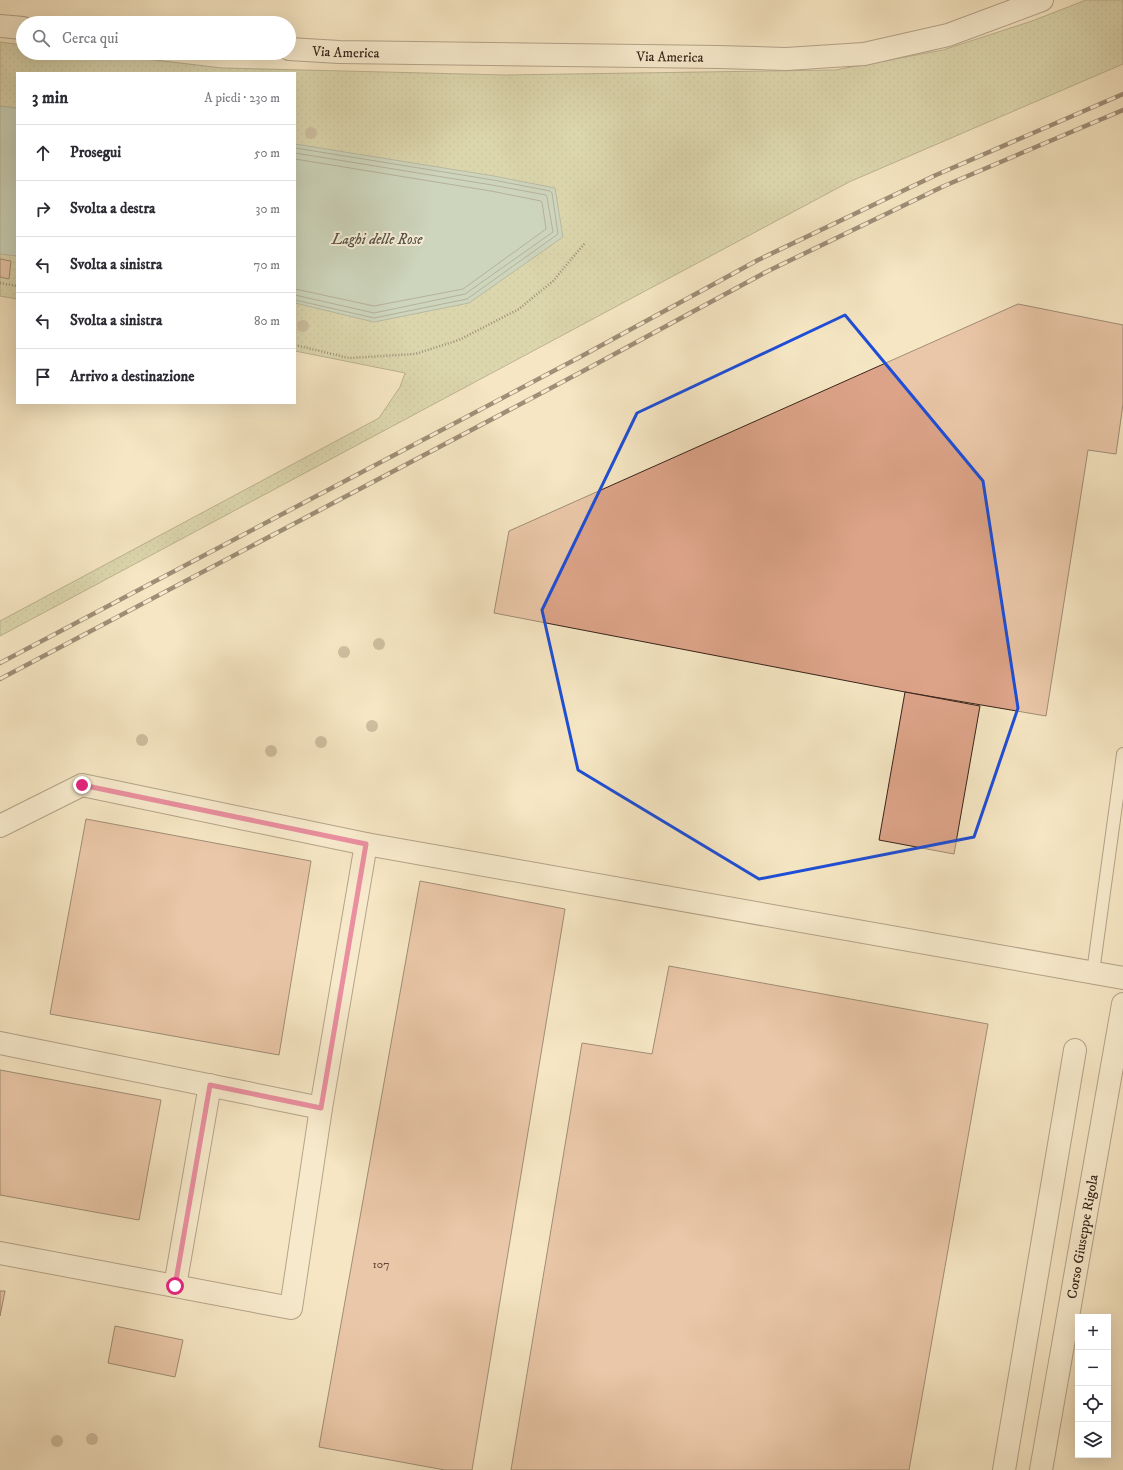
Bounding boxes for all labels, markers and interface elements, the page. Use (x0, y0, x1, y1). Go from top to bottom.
search box (16, 16, 296, 60)
icon: search (30, 27, 52, 49)
text: Cerca qui (62, 29, 118, 48)
street label: Via America (311, 42, 380, 63)
street label: Via America (635, 48, 704, 67)
text: 3 min (32, 87, 68, 109)
text: A piedi · 230 m (204, 90, 280, 106)
icon: ahead (32, 142, 54, 164)
text: Prosegui (70, 143, 121, 162)
text: 50 m (254, 145, 280, 161)
icon: right (32, 198, 54, 220)
text: Svolta a destra (70, 199, 155, 218)
text: 30 m (256, 201, 280, 217)
water label: Laghi delle Rose (331, 230, 423, 249)
icon: left (32, 254, 54, 276)
text: Svolta a sinistra (70, 255, 162, 274)
text: 70 m (254, 257, 280, 273)
icon: left (32, 310, 54, 332)
text: Svolta a sinistra (70, 311, 162, 330)
text: 80 m (254, 313, 280, 329)
icon: arrive (32, 366, 54, 388)
text: Arrivo a destinazione (70, 367, 194, 386)
route end (73, 776, 91, 794)
street label: Corso Giuseppe Rigola (1063, 1173, 1103, 1300)
house number: 107 (372, 1257, 390, 1272)
route start (166, 1277, 184, 1295)
map controls (1075, 1314, 1111, 1458)
button: + (1075, 1314, 1111, 1350)
button: − (1075, 1350, 1111, 1386)
button: locate (1075, 1386, 1111, 1422)
button: layers (1075, 1422, 1111, 1458)

